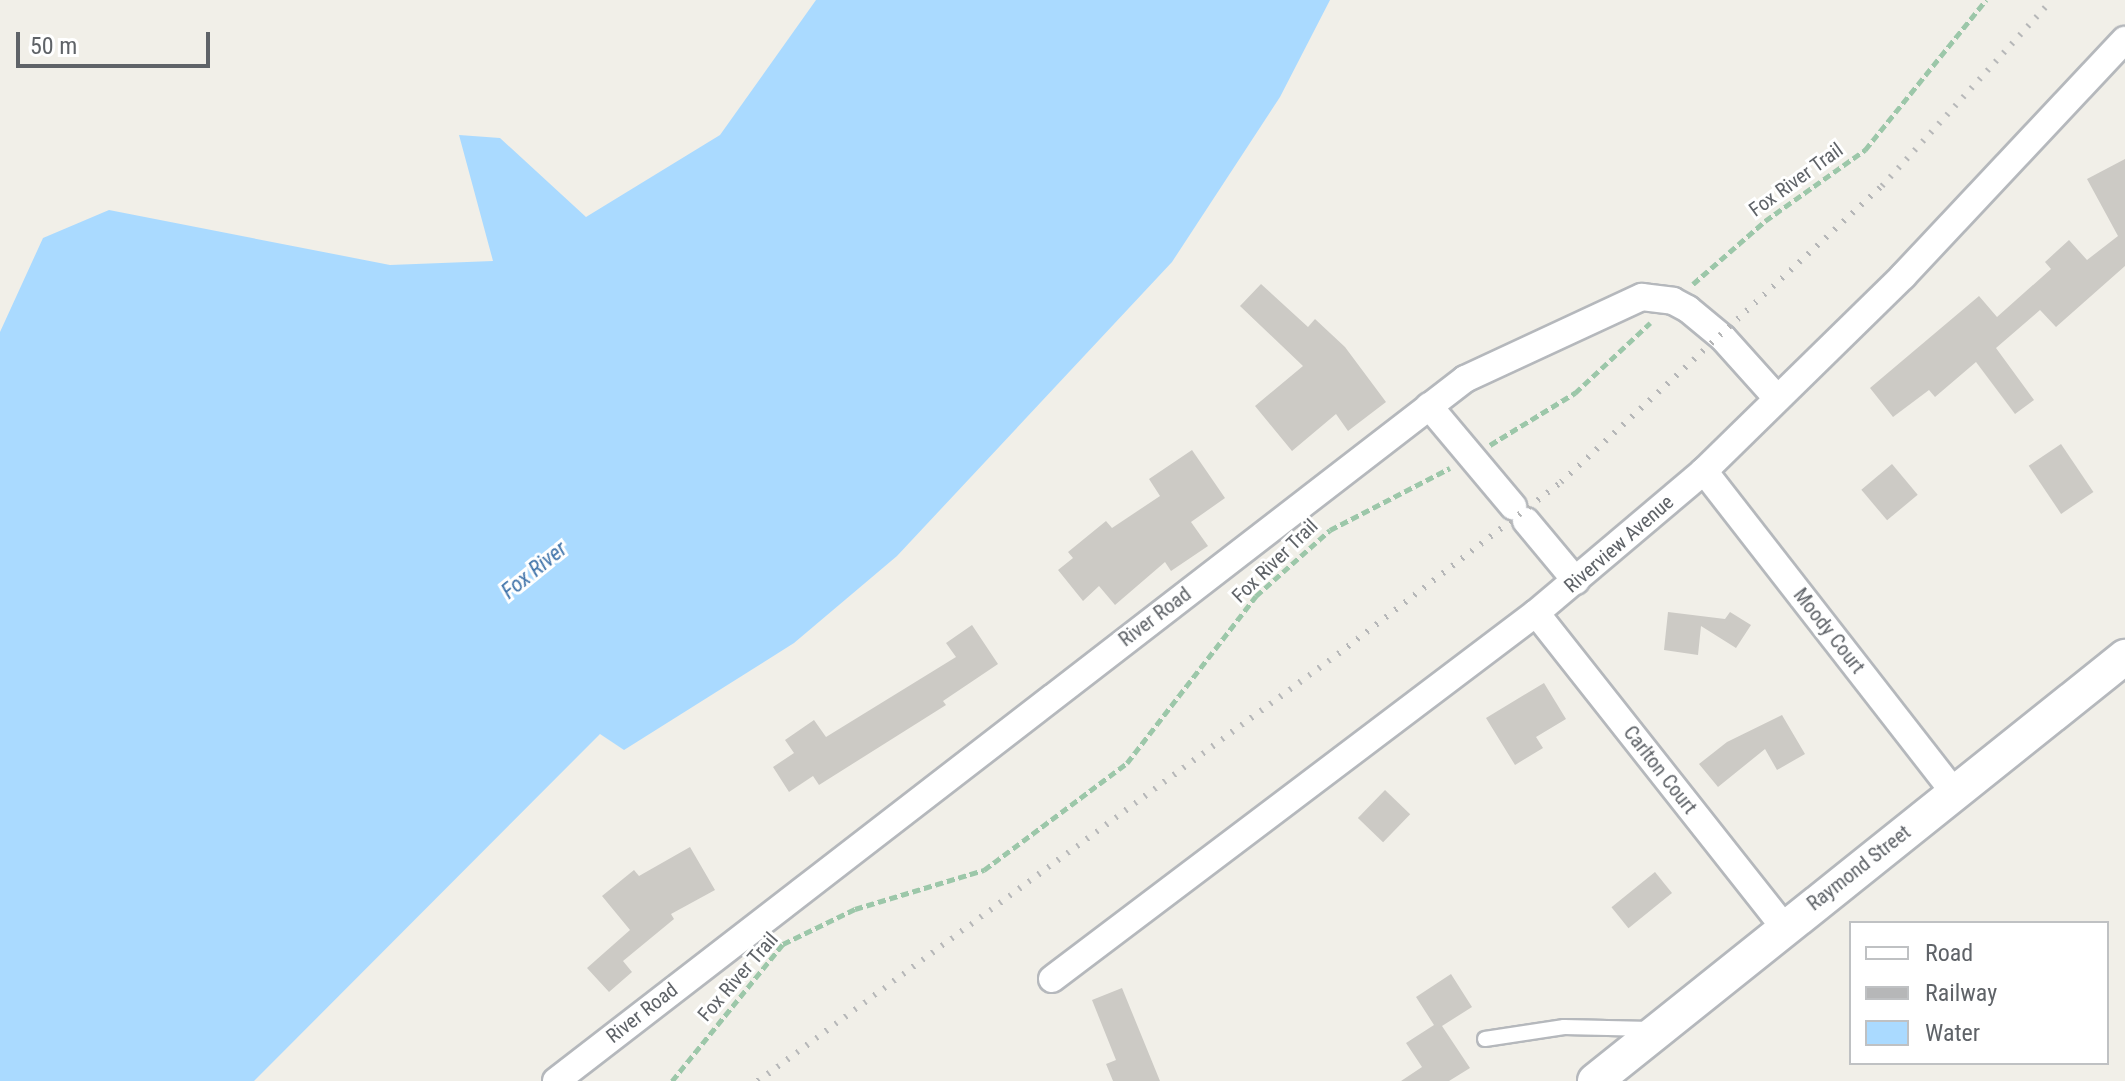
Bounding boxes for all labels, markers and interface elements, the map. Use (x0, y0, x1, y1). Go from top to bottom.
scale bar (20, 16, 214, 66)
text: 50 m (30, 32, 77, 60)
street label: Fox River Trail (1744, 138, 1848, 222)
street label: Riverview Avenue (1559, 490, 1679, 598)
street label: Fox River Trail (1227, 514, 1323, 608)
water label: Fox River (496, 536, 572, 604)
street label: River Road (1114, 582, 1196, 652)
street label: Moody Court (1788, 584, 1870, 678)
street label: Carlton Court (1618, 721, 1702, 819)
street label: Raymond Street (1803, 820, 1915, 916)
legend (1849, 921, 2109, 1065)
street label: Fox River Trail (693, 927, 783, 1027)
text: Road (1925, 939, 1973, 967)
street label: River Road (602, 978, 682, 1048)
text: Railway (1925, 979, 1997, 1007)
text: Water (1925, 1019, 1980, 1047)

